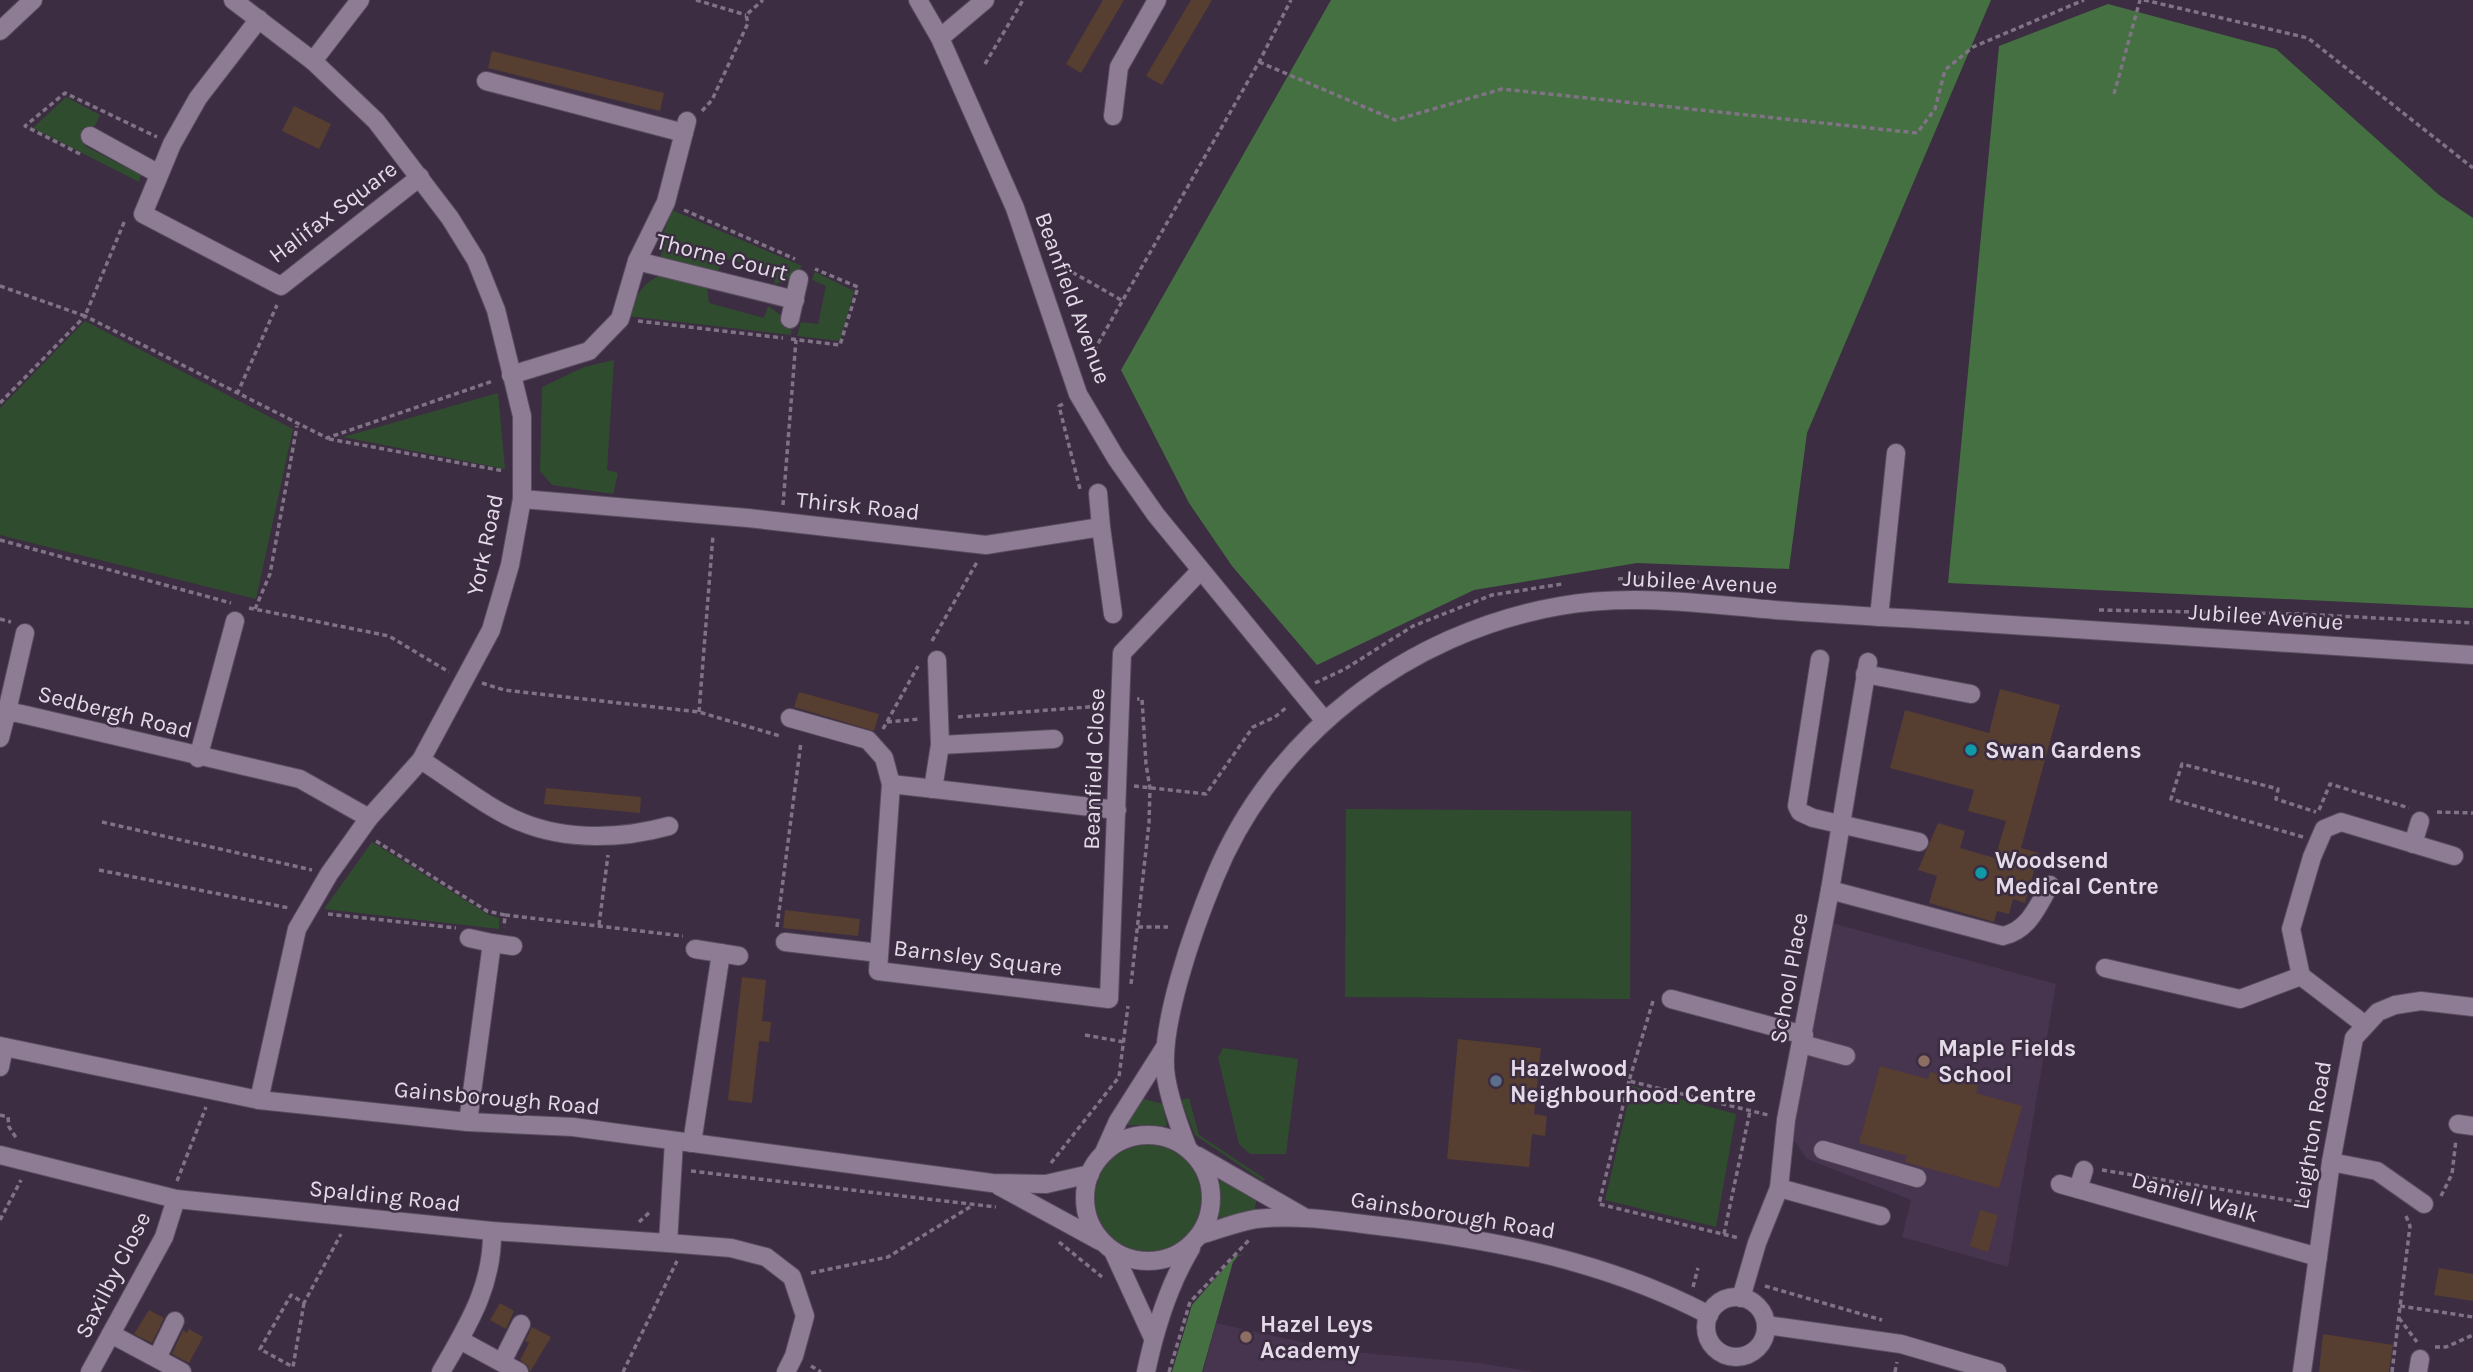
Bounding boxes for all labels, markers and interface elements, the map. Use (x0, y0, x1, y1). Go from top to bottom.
street label: Halifax Square (264, 155, 402, 269)
street label: Beanfield Avenue (1029, 209, 1117, 387)
street label: Thorne Court (653, 228, 791, 287)
street label: Thirsk Road (795, 486, 921, 526)
street label: York Road (461, 492, 509, 598)
street label: Jubilee Avenue (1622, 564, 1778, 600)
street label: Jubilee Avenue (2188, 598, 2344, 636)
street label: Sedbergh Road (35, 680, 195, 744)
street label: Beanfield Close (1078, 688, 1110, 850)
place label: Swan Gardens (1985, 737, 2142, 764)
marker: Swan Gardens (1963, 742, 1979, 758)
place label: Woodsend Medical Centre (1995, 847, 2159, 900)
marker: Woodsend Medical Centre (1973, 865, 1989, 881)
street label: School Place (1764, 911, 1814, 1045)
street label: Barnsley Square (892, 934, 1064, 982)
place label: Maple Fields School (1938, 1035, 2076, 1088)
marker: Maple Fields School (1916, 1053, 1932, 1069)
place label: Hazelwood Neighbourhood Centre (1510, 1055, 1756, 1108)
street label: Leighton Road (2287, 1059, 2337, 1211)
marker: Hazelwood Neighbourhood Centre (1488, 1073, 1504, 1089)
street label: Gainsborough Road (393, 1076, 601, 1120)
street label: Daniell Walk (2128, 1166, 2262, 1228)
street label: Spalding Road (308, 1175, 462, 1217)
street label: Gainsborough Road (1349, 1186, 1557, 1244)
street label: Saxilby Close (70, 1207, 156, 1343)
place label: Hazel Leys Academy (1260, 1311, 1373, 1364)
marker: Hazel Leys Academy (1238, 1329, 1254, 1345)

